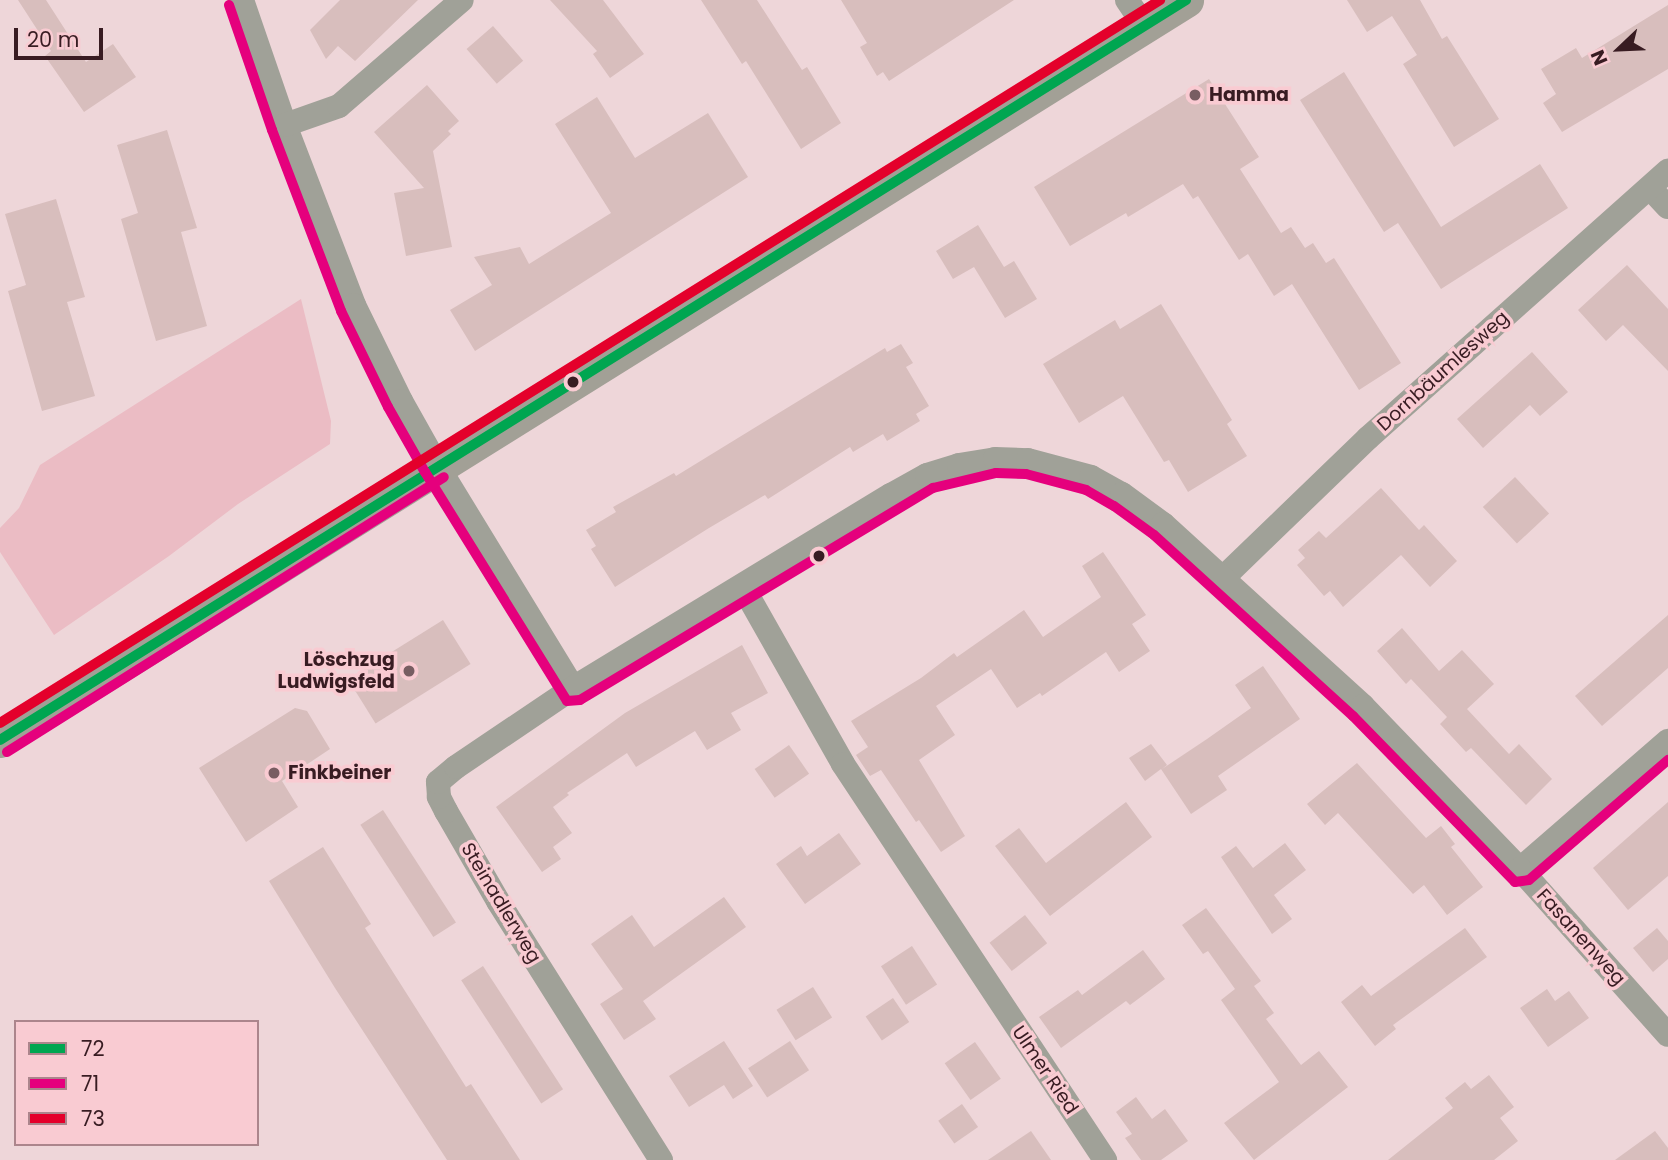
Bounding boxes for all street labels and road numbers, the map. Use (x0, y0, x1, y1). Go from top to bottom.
street label: Dornbäumlesweg (1373, 306, 1513, 436)
street label: Steinadlerweg (456, 839, 546, 967)
street label: Fasanenweg (1532, 884, 1630, 990)
street label: Ulmer Ried (1007, 1021, 1083, 1119)

